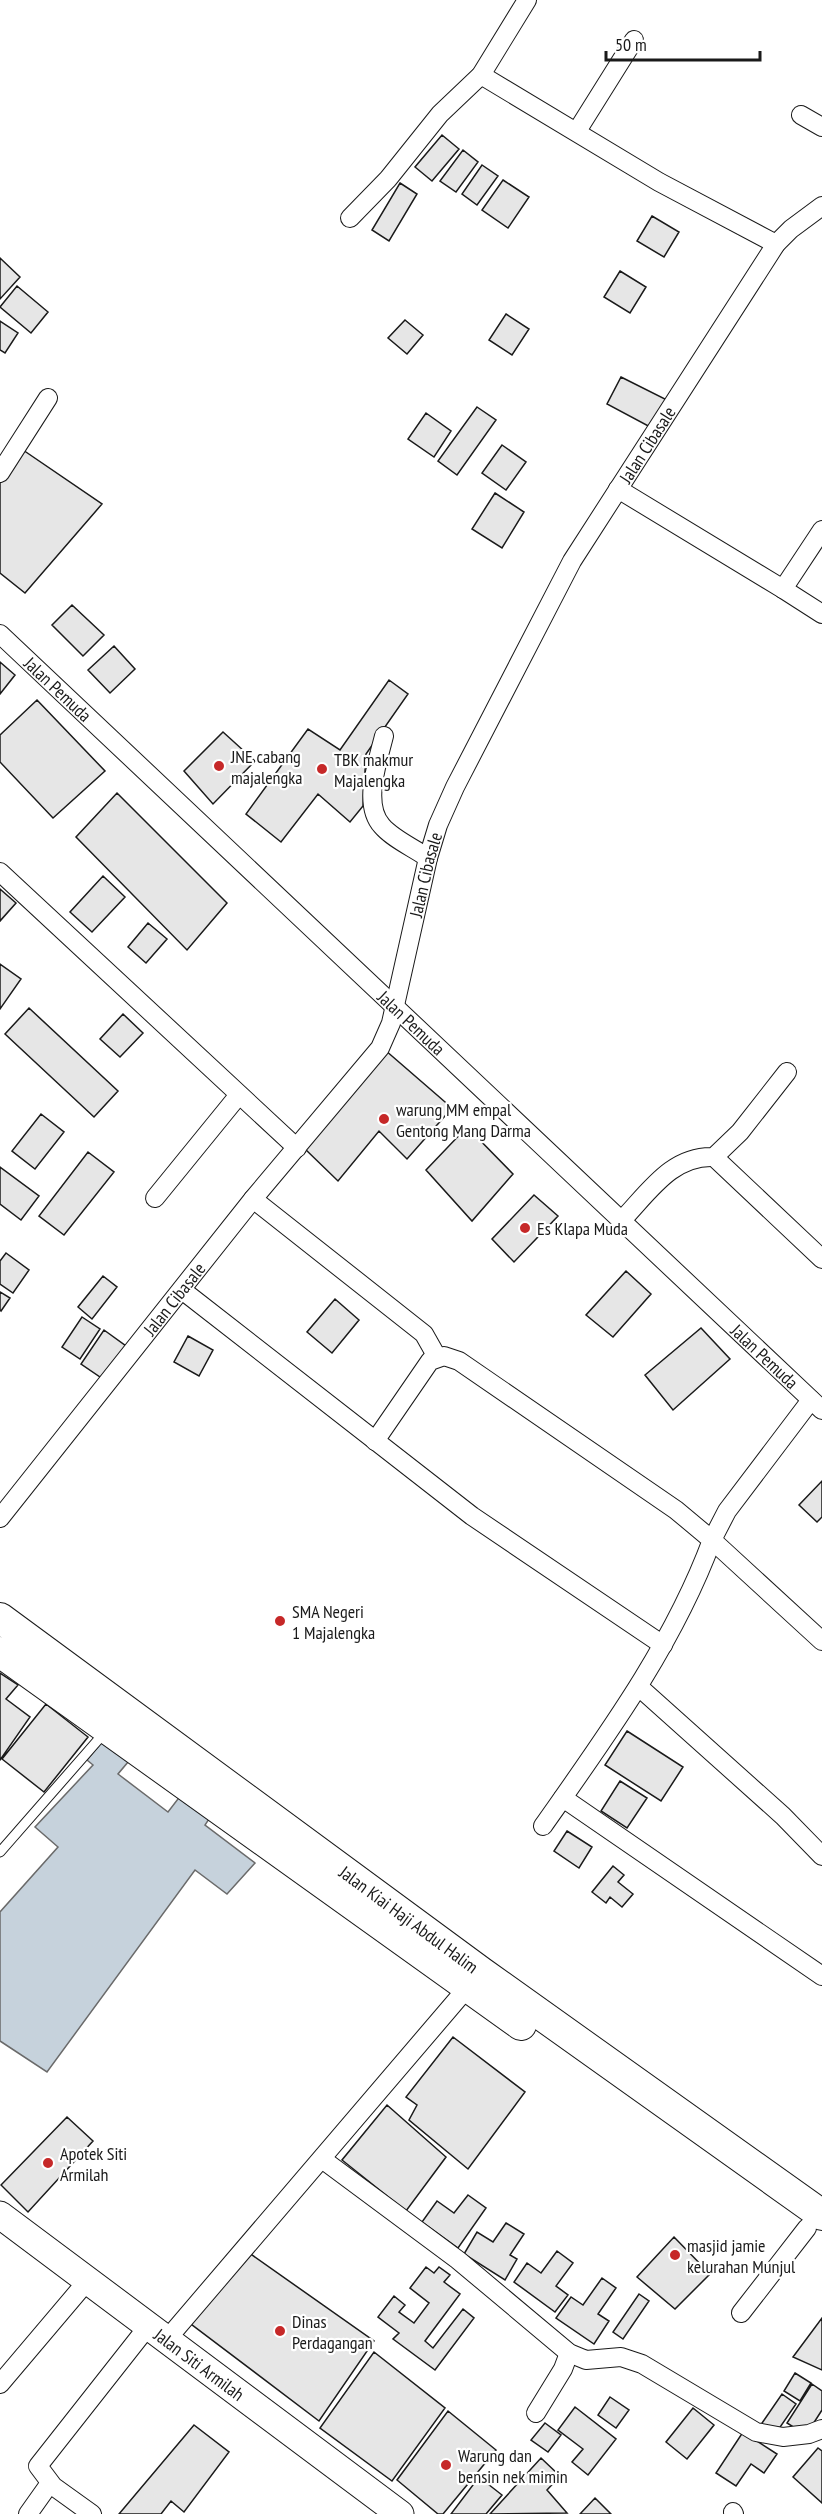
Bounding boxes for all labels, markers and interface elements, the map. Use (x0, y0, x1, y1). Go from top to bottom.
scale bar (606, 24, 760, 62)
text: 50 m (615, 33, 647, 56)
street label: Jalan Cibasale (613, 402, 680, 488)
street label: Jalan Pemuda (19, 651, 97, 726)
place label: JNE cabang majalengka (230, 745, 302, 789)
place label: TBK makmur Majalengka (334, 748, 413, 792)
marker: JNE cabang majalengka (212, 759, 226, 773)
marker: TBK makmur Majalengka (315, 762, 329, 776)
street label: Jalan Cibasale (403, 829, 447, 920)
street label: Jalan Pemuda (372, 985, 450, 1060)
place label: warung MM empal Gentong Mang Darma (396, 1098, 531, 1142)
marker: warung MM empal Gentong Mang Darma (377, 1112, 391, 1126)
place label: Es Klapa Muda (537, 1217, 628, 1240)
marker: Es Klapa Muda (518, 1221, 532, 1235)
street label: Jalan Cibasale (137, 1257, 210, 1341)
street label: Jalan Pemuda (726, 1318, 804, 1393)
place label: SMA Negeri 1 Majalengka (292, 1600, 375, 1644)
marker: SMA Negeri 1 Majalengka (273, 1614, 287, 1628)
street label: Jalan Kiai Haji Abdul Halim (334, 1860, 483, 1978)
place label: Apotek Siti Armilah (60, 2142, 127, 2186)
marker: Apotek Siti Armilah (41, 2156, 55, 2170)
place label: masjid jamie kelurahan Munjul (687, 2234, 796, 2278)
marker: masjid jamie kelurahan Munjul (668, 2248, 682, 2262)
place label: Dinas Perdagangan (292, 2310, 373, 2354)
street label: Jalan Siti Armilah (149, 2322, 249, 2405)
marker: Dinas Perdagangan (273, 2324, 287, 2338)
place label: Warung dan bensin nek mimin (458, 2444, 568, 2488)
marker: Warung dan bensin nek mimin (439, 2458, 453, 2472)

